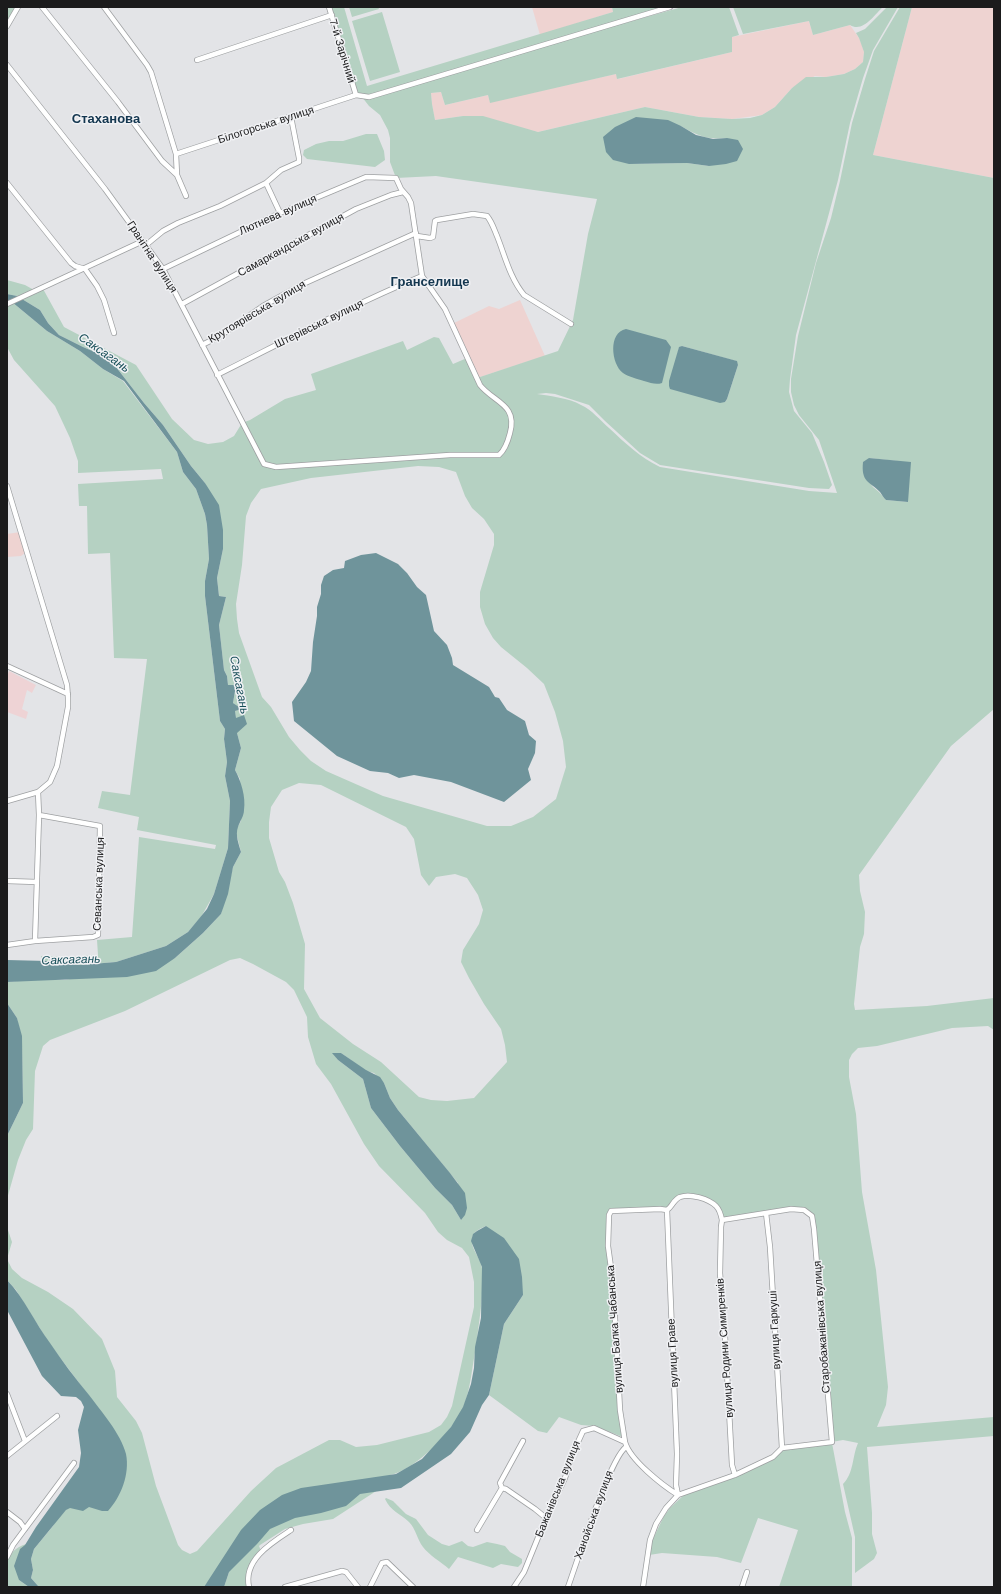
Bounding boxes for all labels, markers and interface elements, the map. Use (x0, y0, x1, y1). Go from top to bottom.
street label: 7-й Зарічний (326, 17, 358, 85)
street label: Білогорська вулиця (216, 103, 316, 147)
district label: Стаханова (72, 111, 140, 127)
street label: Лютнева вулиця (237, 192, 319, 238)
street label: Самаркандська вулиця (236, 210, 346, 280)
street label: Гранітна вулиця (124, 219, 180, 295)
district label: Гранселище (391, 274, 469, 290)
street label: Крутоярівська вулиця (206, 278, 308, 346)
street label: Штерівська вулиця (272, 297, 366, 351)
water label: Саксагань (76, 330, 132, 376)
water label: Саксагань (226, 655, 252, 715)
street label: Севанська вулиця (91, 837, 107, 931)
water label: Саксагань (41, 952, 101, 968)
street label: Старобажанівська вулиця (811, 1260, 833, 1394)
street label: вулиця Балка Чабанська (604, 1265, 626, 1393)
street label: вулиця Родини Симиренків (714, 1278, 736, 1418)
street label: вулиця Гаркуші (766, 1290, 784, 1370)
street label: вулиця Граве (665, 1318, 681, 1388)
street label: Бажанівська вулиця (533, 1439, 583, 1539)
street label: Ханойська вулиця (572, 1469, 616, 1561)

